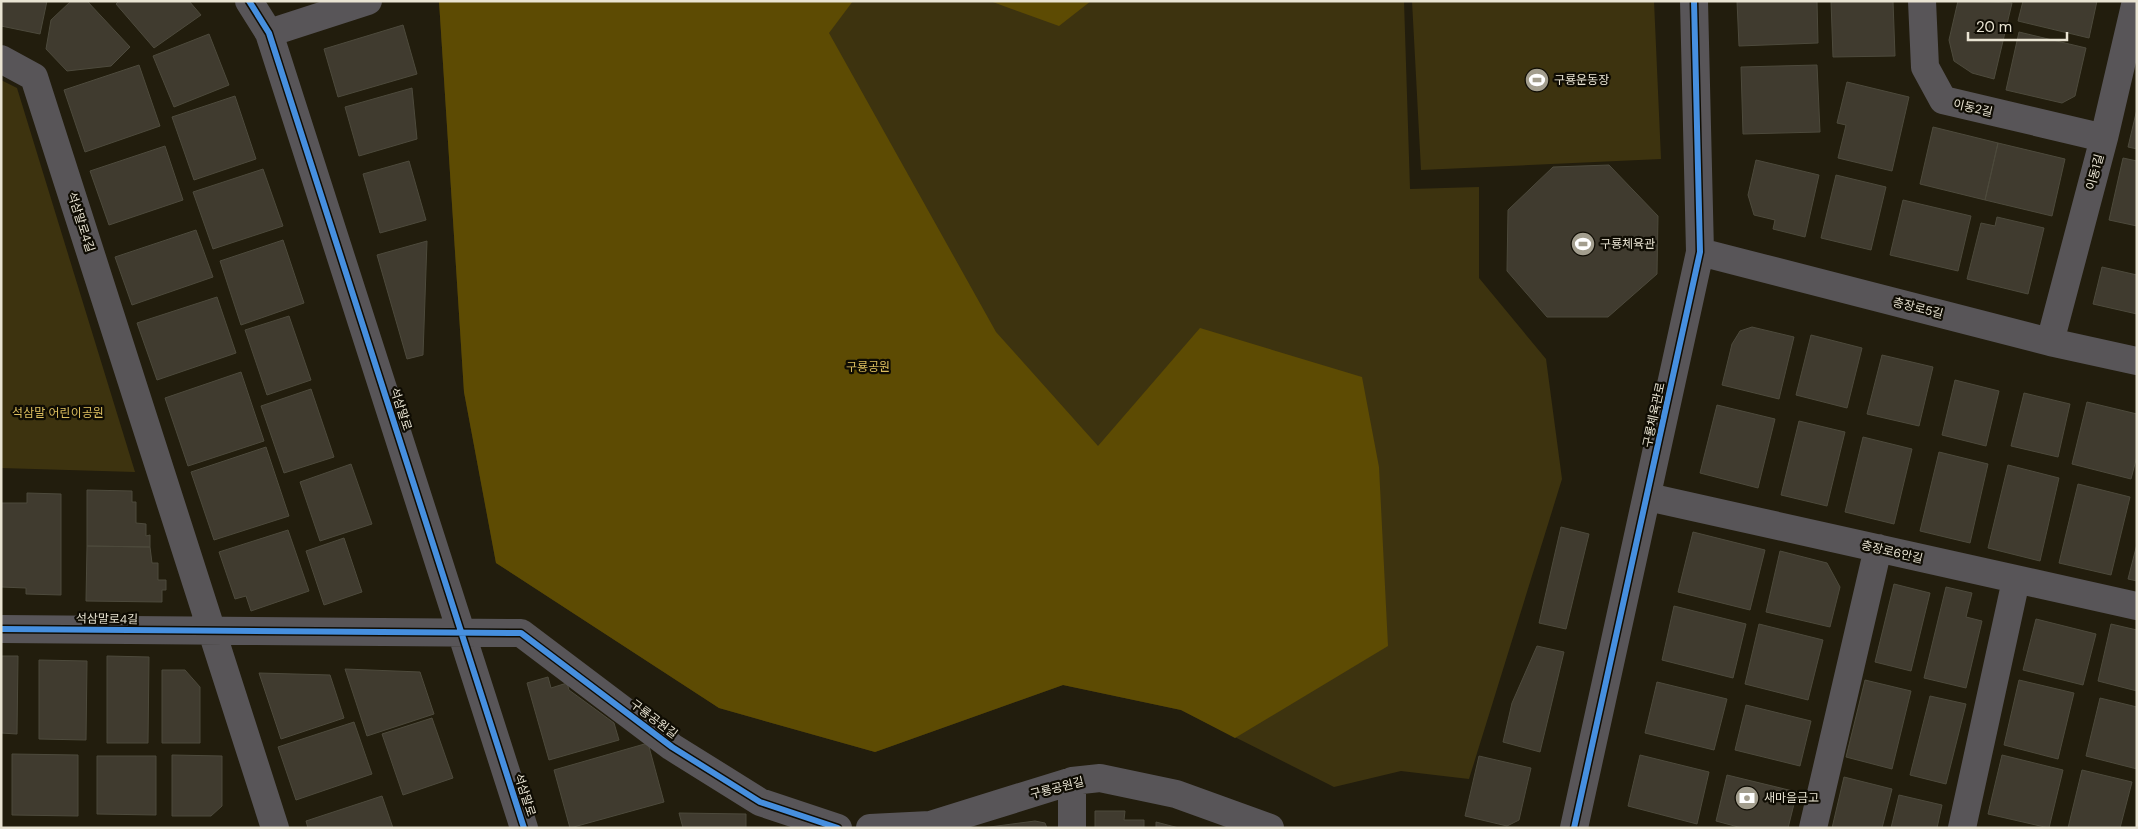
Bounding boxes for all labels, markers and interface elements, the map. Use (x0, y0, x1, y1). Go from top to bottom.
scale bar (1968, 10, 2067, 42)
text: 20 m (1976, 17, 2012, 37)
sports icon: 구룡운동장 (1524, 67, 1550, 93)
place label: 구룡운동장 (1554, 72, 1609, 88)
street label: 이동2길 (1952, 96, 1994, 120)
street label: 이동1길 (2083, 152, 2107, 192)
street label: 석삼말로4길 (64, 190, 98, 254)
sports icon: 구룡체육관 (1570, 231, 1596, 257)
place label: 구룡체육관 (1600, 236, 1655, 252)
street label: 충장로5길 (1891, 294, 1945, 322)
park label: 구룡공원 (846, 359, 890, 375)
street label: 구룡체육관로 (1639, 381, 1669, 449)
street label: 석삼말로 (387, 386, 415, 432)
park label: 석삼말 어린이공원 (12, 405, 104, 421)
street label: 충장로6안길 (1860, 537, 1924, 567)
street label: 석삼말로4길 (76, 610, 138, 628)
street label: 구룡공원길 (627, 696, 681, 742)
street label: 석삼말로 (511, 772, 539, 818)
street label: 구룡공원길 (1028, 774, 1086, 802)
bank icon: 새마을금고 (1734, 785, 1760, 811)
place label: 새마을금고 (1764, 790, 1819, 806)

